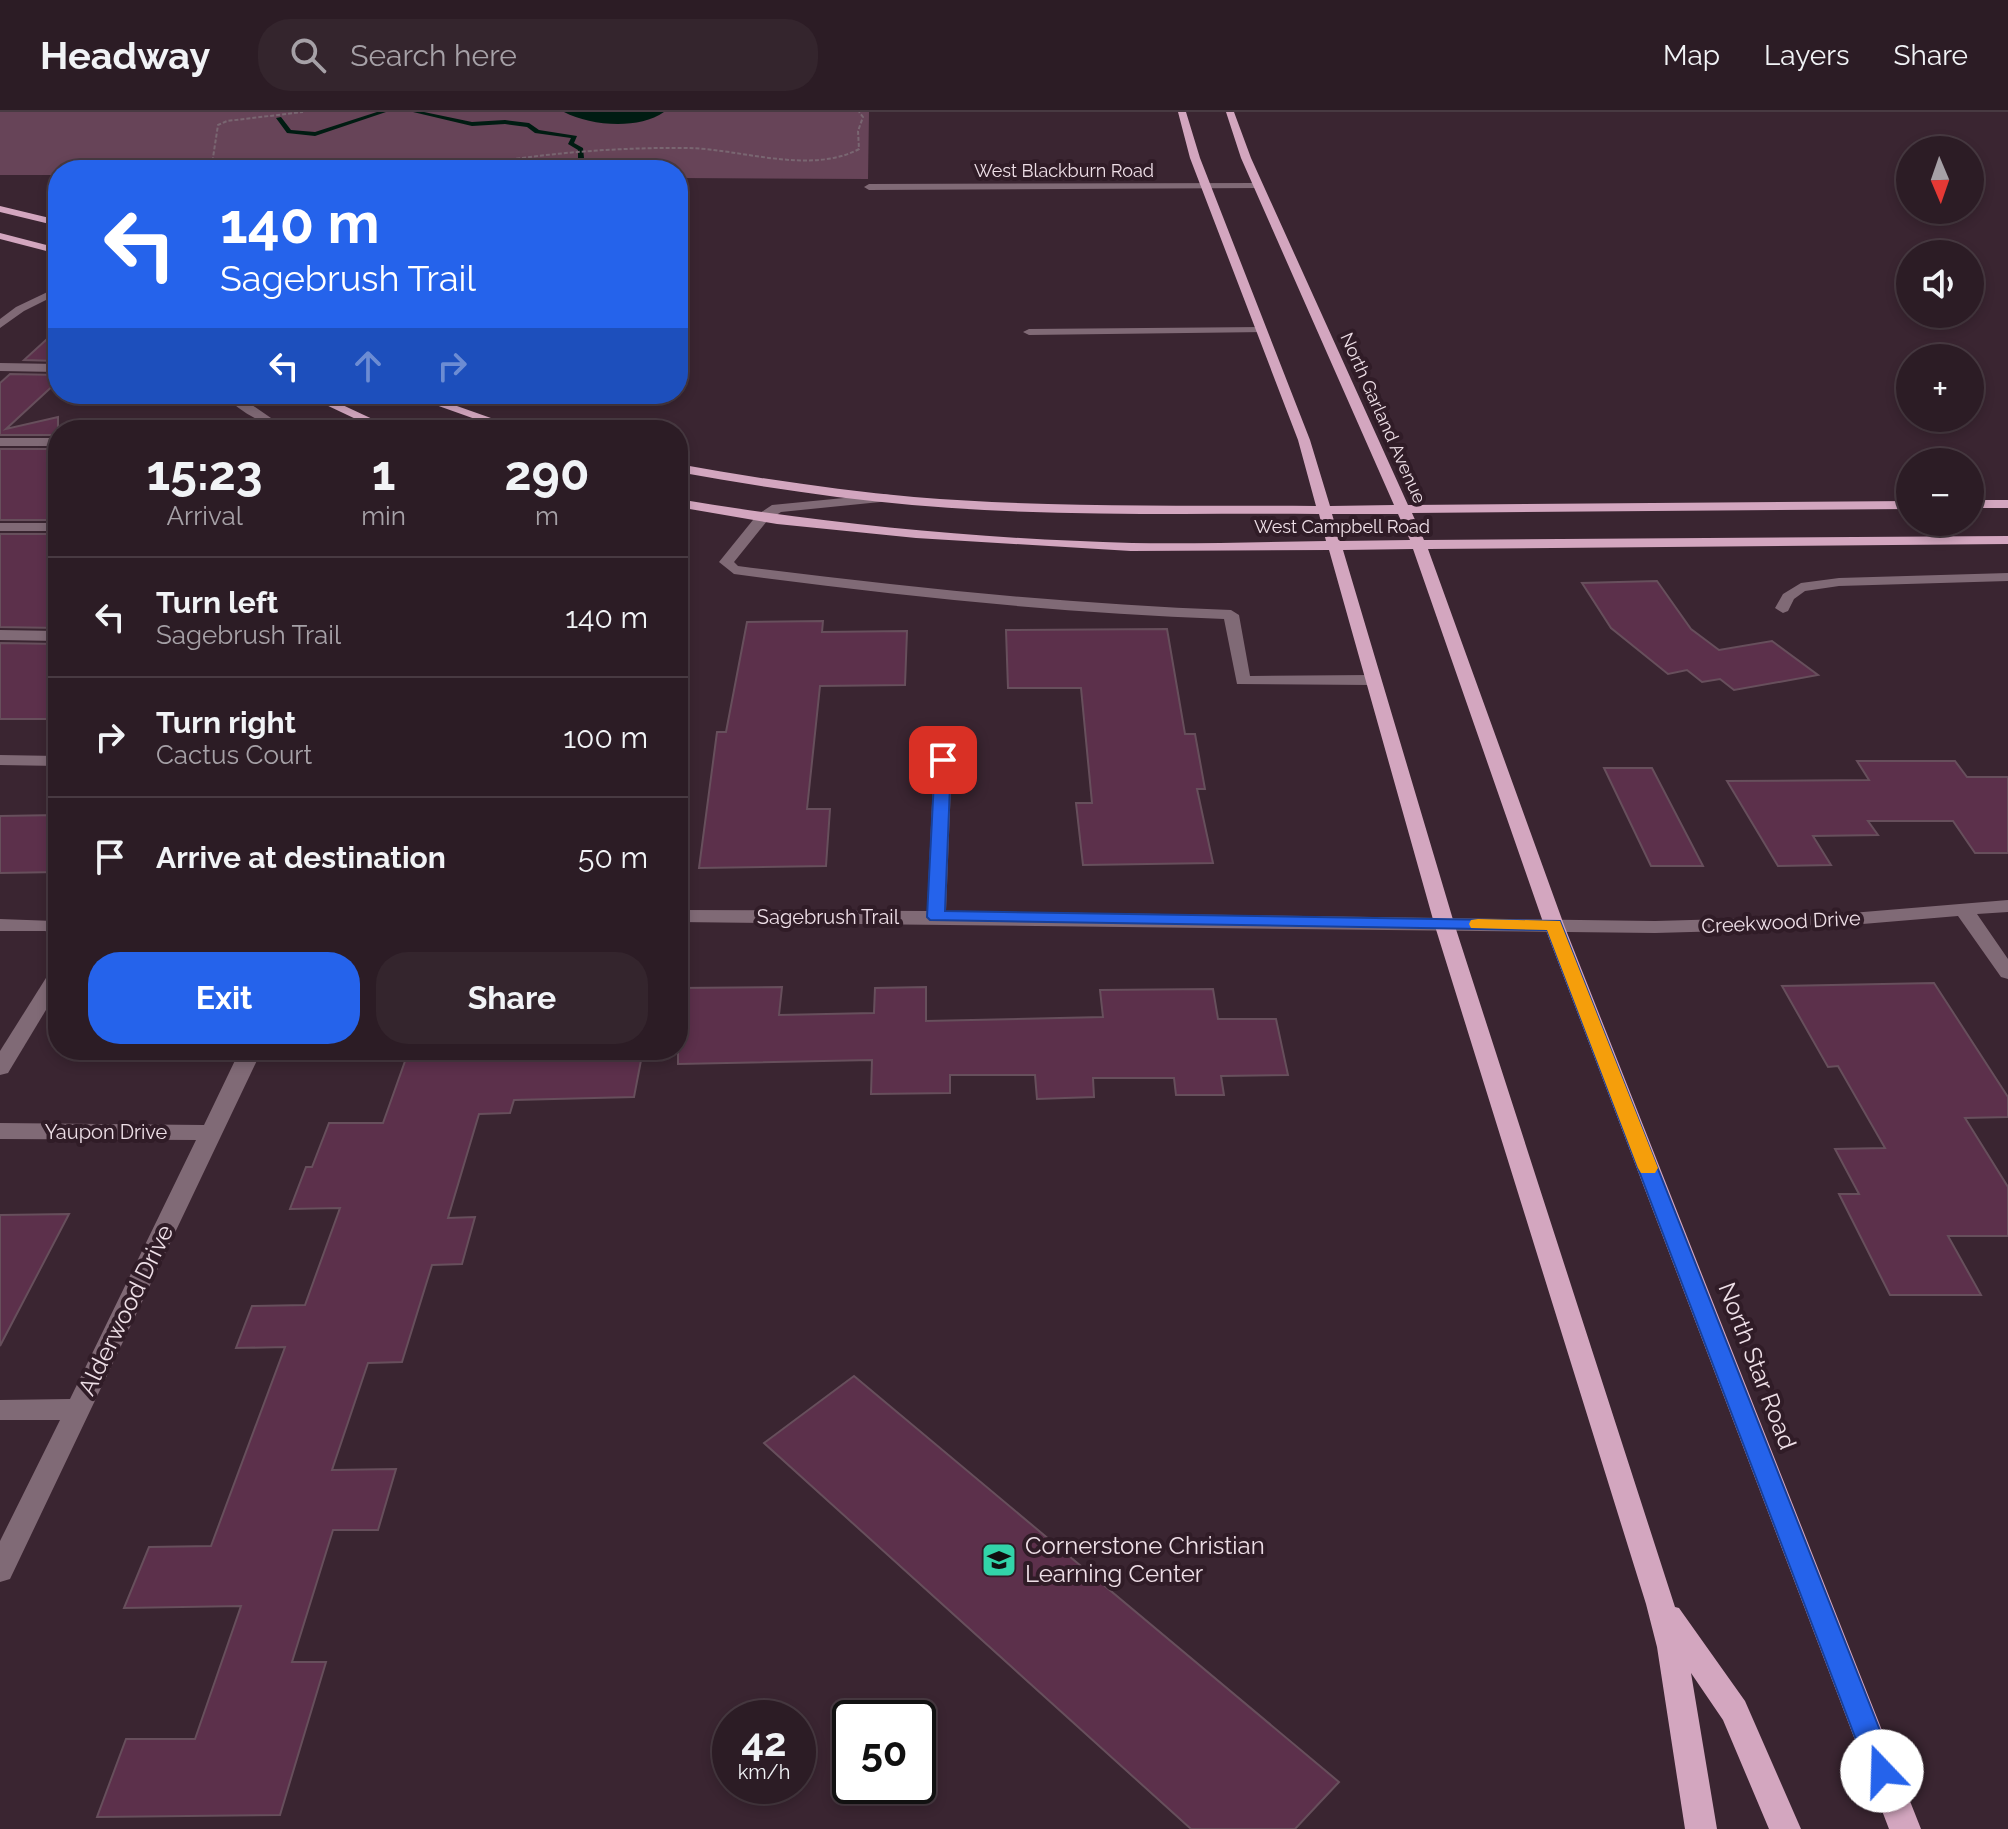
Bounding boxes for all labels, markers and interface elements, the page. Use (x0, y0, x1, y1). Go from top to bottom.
search box (258, 19, 818, 91)
text: Headway (40, 33, 210, 78)
icon: search (286, 33, 330, 77)
text: Search here (350, 38, 517, 73)
text: Map (1663, 39, 1720, 72)
text: Layers (1764, 39, 1850, 72)
text: Share (1894, 39, 1968, 72)
north arrow (1896, 136, 1984, 224)
map controls (1896, 136, 1984, 536)
street label: West Blackburn Road (974, 160, 1154, 181)
text: 140 m (220, 190, 380, 256)
icon: left (88, 192, 192, 296)
button: sound (1896, 240, 1984, 328)
text: Sagebrush Trail (220, 257, 476, 299)
street label: North Garland Avenue (1336, 329, 1431, 507)
icon: left (262, 344, 306, 388)
icon: ahead (346, 344, 390, 388)
icon: right (430, 344, 474, 388)
button: + (1896, 344, 1984, 432)
text: 15:23 (147, 445, 263, 501)
text: 1 (372, 445, 395, 501)
text: 290 (505, 445, 589, 501)
button: − (1896, 448, 1984, 536)
text: Arrival (166, 501, 243, 531)
text: min (361, 501, 406, 531)
text: m (535, 501, 559, 531)
street label: West Campbell Road (1254, 516, 1430, 537)
text: Turn left (156, 585, 278, 620)
icon: left (88, 595, 132, 639)
text: 140 m (565, 600, 648, 635)
text: Sagebrush Trail (156, 620, 341, 650)
text: Turn right (156, 705, 296, 740)
icon: right (88, 715, 132, 759)
text: 100 m (563, 720, 648, 755)
pin (909, 726, 977, 794)
icon: arrive (921, 738, 965, 782)
text: Cactus Court (156, 740, 312, 770)
icon: arrive (88, 835, 132, 879)
text: Arrive at destination (156, 840, 446, 875)
text: 50 m (578, 840, 648, 875)
street label: Sagebrush Trail (757, 905, 900, 929)
street label: Creekwood Drive (1701, 906, 1862, 938)
button: Exit (88, 952, 360, 1044)
button: Share (376, 952, 648, 1044)
street label: Yaupon Drive (45, 1120, 168, 1144)
street label: Alderwood Drive (72, 1220, 179, 1400)
street label: North Star Road (1712, 1278, 1803, 1453)
place label: Cornerstone Christian Learning Center (1025, 1531, 1265, 1588)
school or university icon: Cornerstone Christian Learning Center (980, 1541, 1018, 1579)
speed limit sign: 50 (832, 1700, 936, 1804)
text: 42 (741, 1718, 787, 1765)
position arrow (1840, 1729, 1924, 1813)
text: km/h (738, 1760, 790, 1784)

